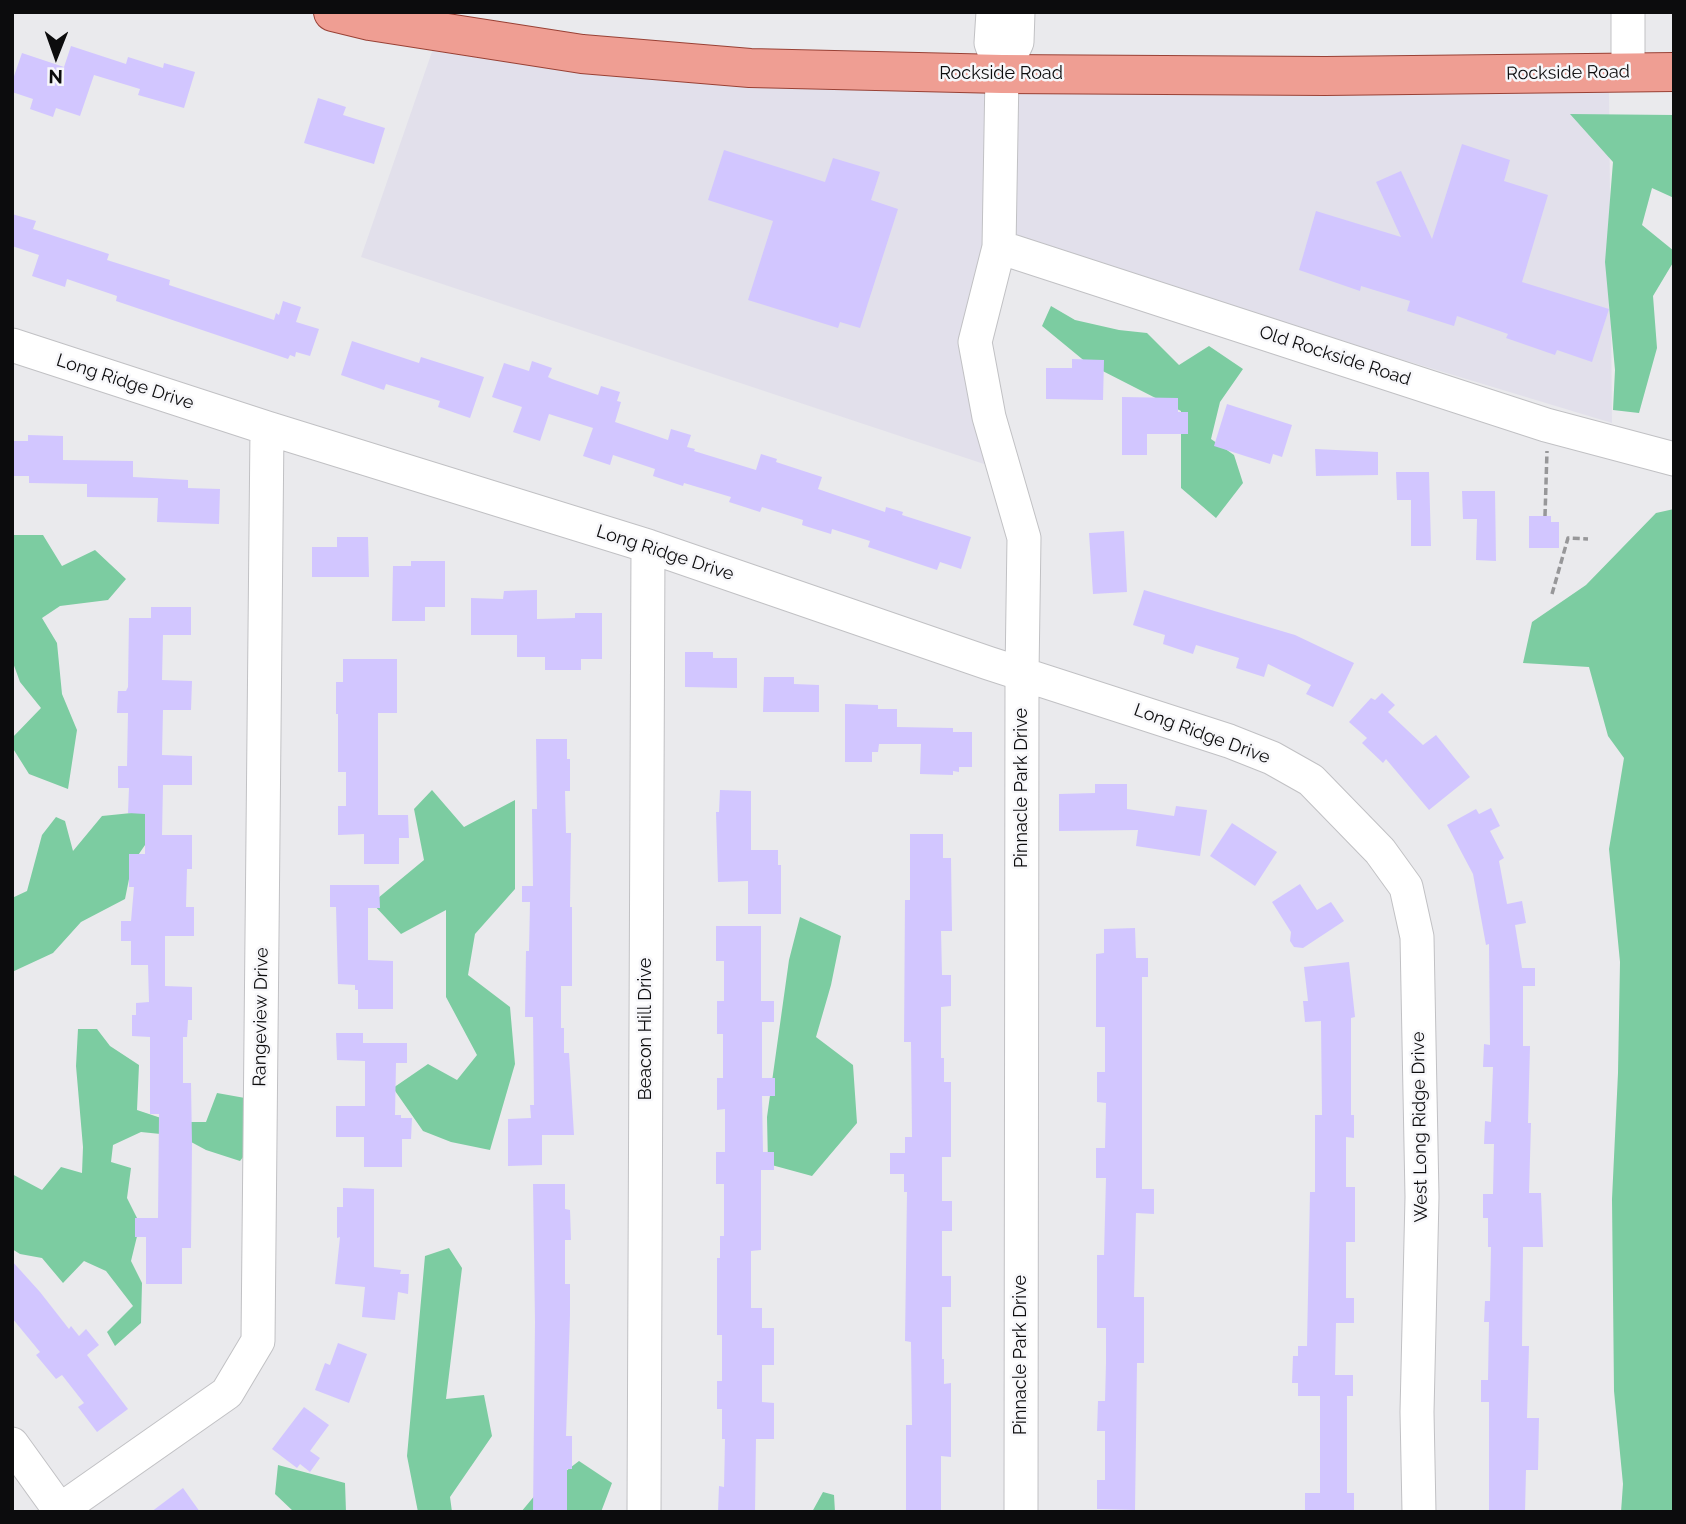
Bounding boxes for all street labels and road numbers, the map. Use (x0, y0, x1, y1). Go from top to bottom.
street label: Rockside Road (1506, 61, 1630, 85)
street label: Rockside Road (939, 63, 1063, 85)
street label: Old Rockside Road (1257, 321, 1413, 391)
street label: Long Ridge Drive (54, 350, 196, 414)
street label: Long Ridge Drive (594, 521, 736, 585)
street label: Long Ridge Drive (1131, 699, 1273, 769)
street label: Pinnacle Park Drive (1011, 708, 1033, 868)
street label: Rangeview Drive (249, 947, 273, 1087)
street label: Beacon Hill Drive (635, 958, 657, 1100)
street label: West Long Ridge Drive (1408, 1031, 1432, 1223)
street label: Pinnacle Park Drive (1010, 1275, 1032, 1435)

